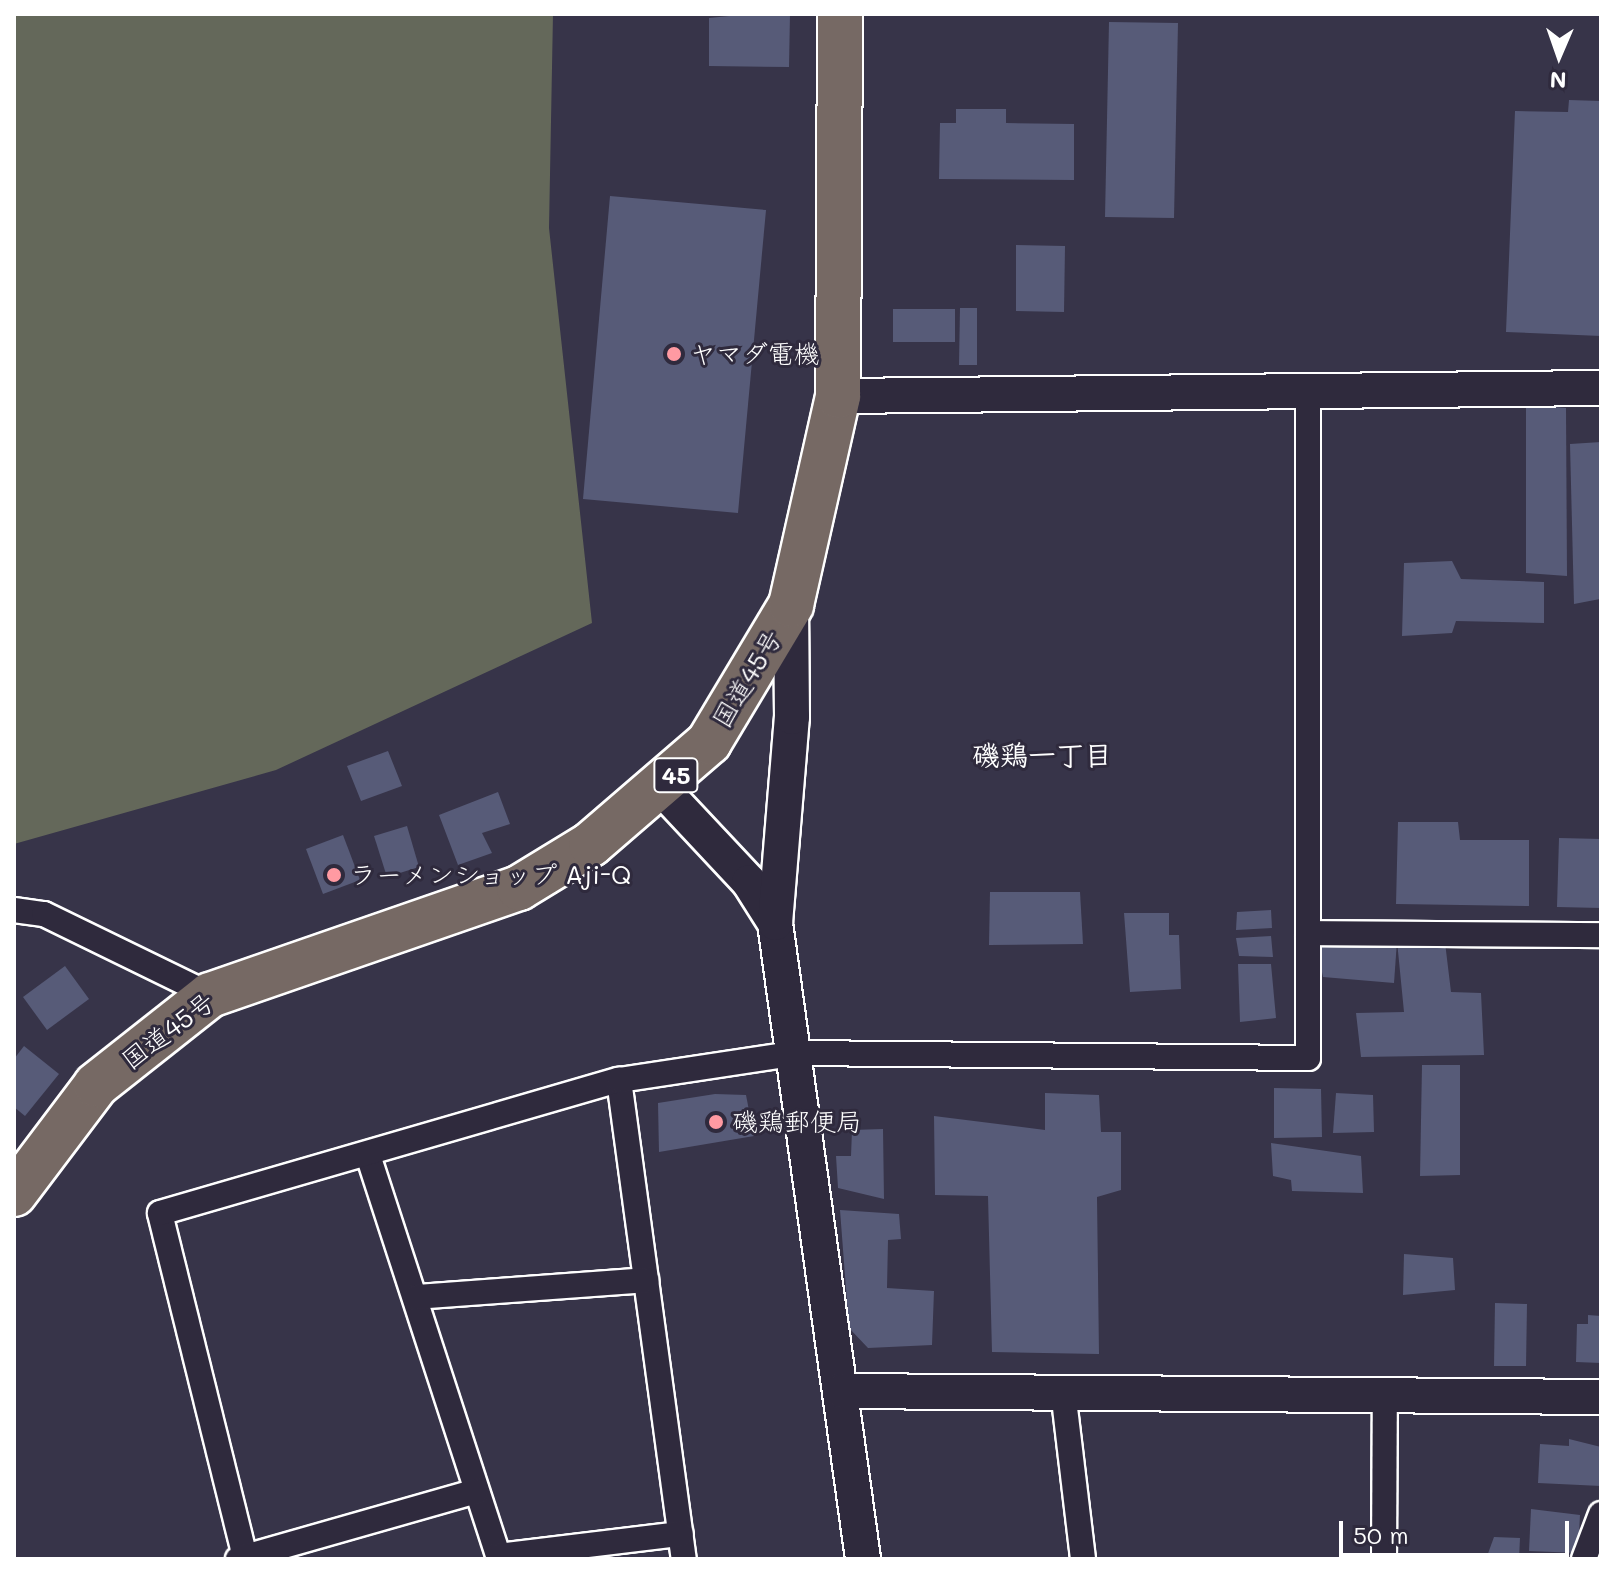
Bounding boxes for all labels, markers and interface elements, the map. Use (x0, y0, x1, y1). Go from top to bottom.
north arrow (1519, 16, 1599, 96)
text: N (1549, 66, 1567, 95)
place label: ヤマダ電機 (690, 338, 820, 370)
marker: ヤマダ電機 (665, 345, 683, 363)
street label: 国道45号 (706, 624, 788, 734)
district label: 磯鶏一丁目 (972, 737, 1112, 771)
road number: 45 (652, 755, 700, 795)
place label: ラーメンショップ Aji-Q (350, 859, 632, 891)
marker: ラーメンショップ Aji-Q (325, 866, 343, 884)
street label: 国道45号 (115, 986, 221, 1076)
place label: 磯鶏郵便局 (732, 1106, 862, 1138)
marker: 磯鶏郵便局 (707, 1113, 725, 1131)
scale bar (1343, 1505, 1573, 1555)
text: 50 m (1353, 1519, 1409, 1550)

